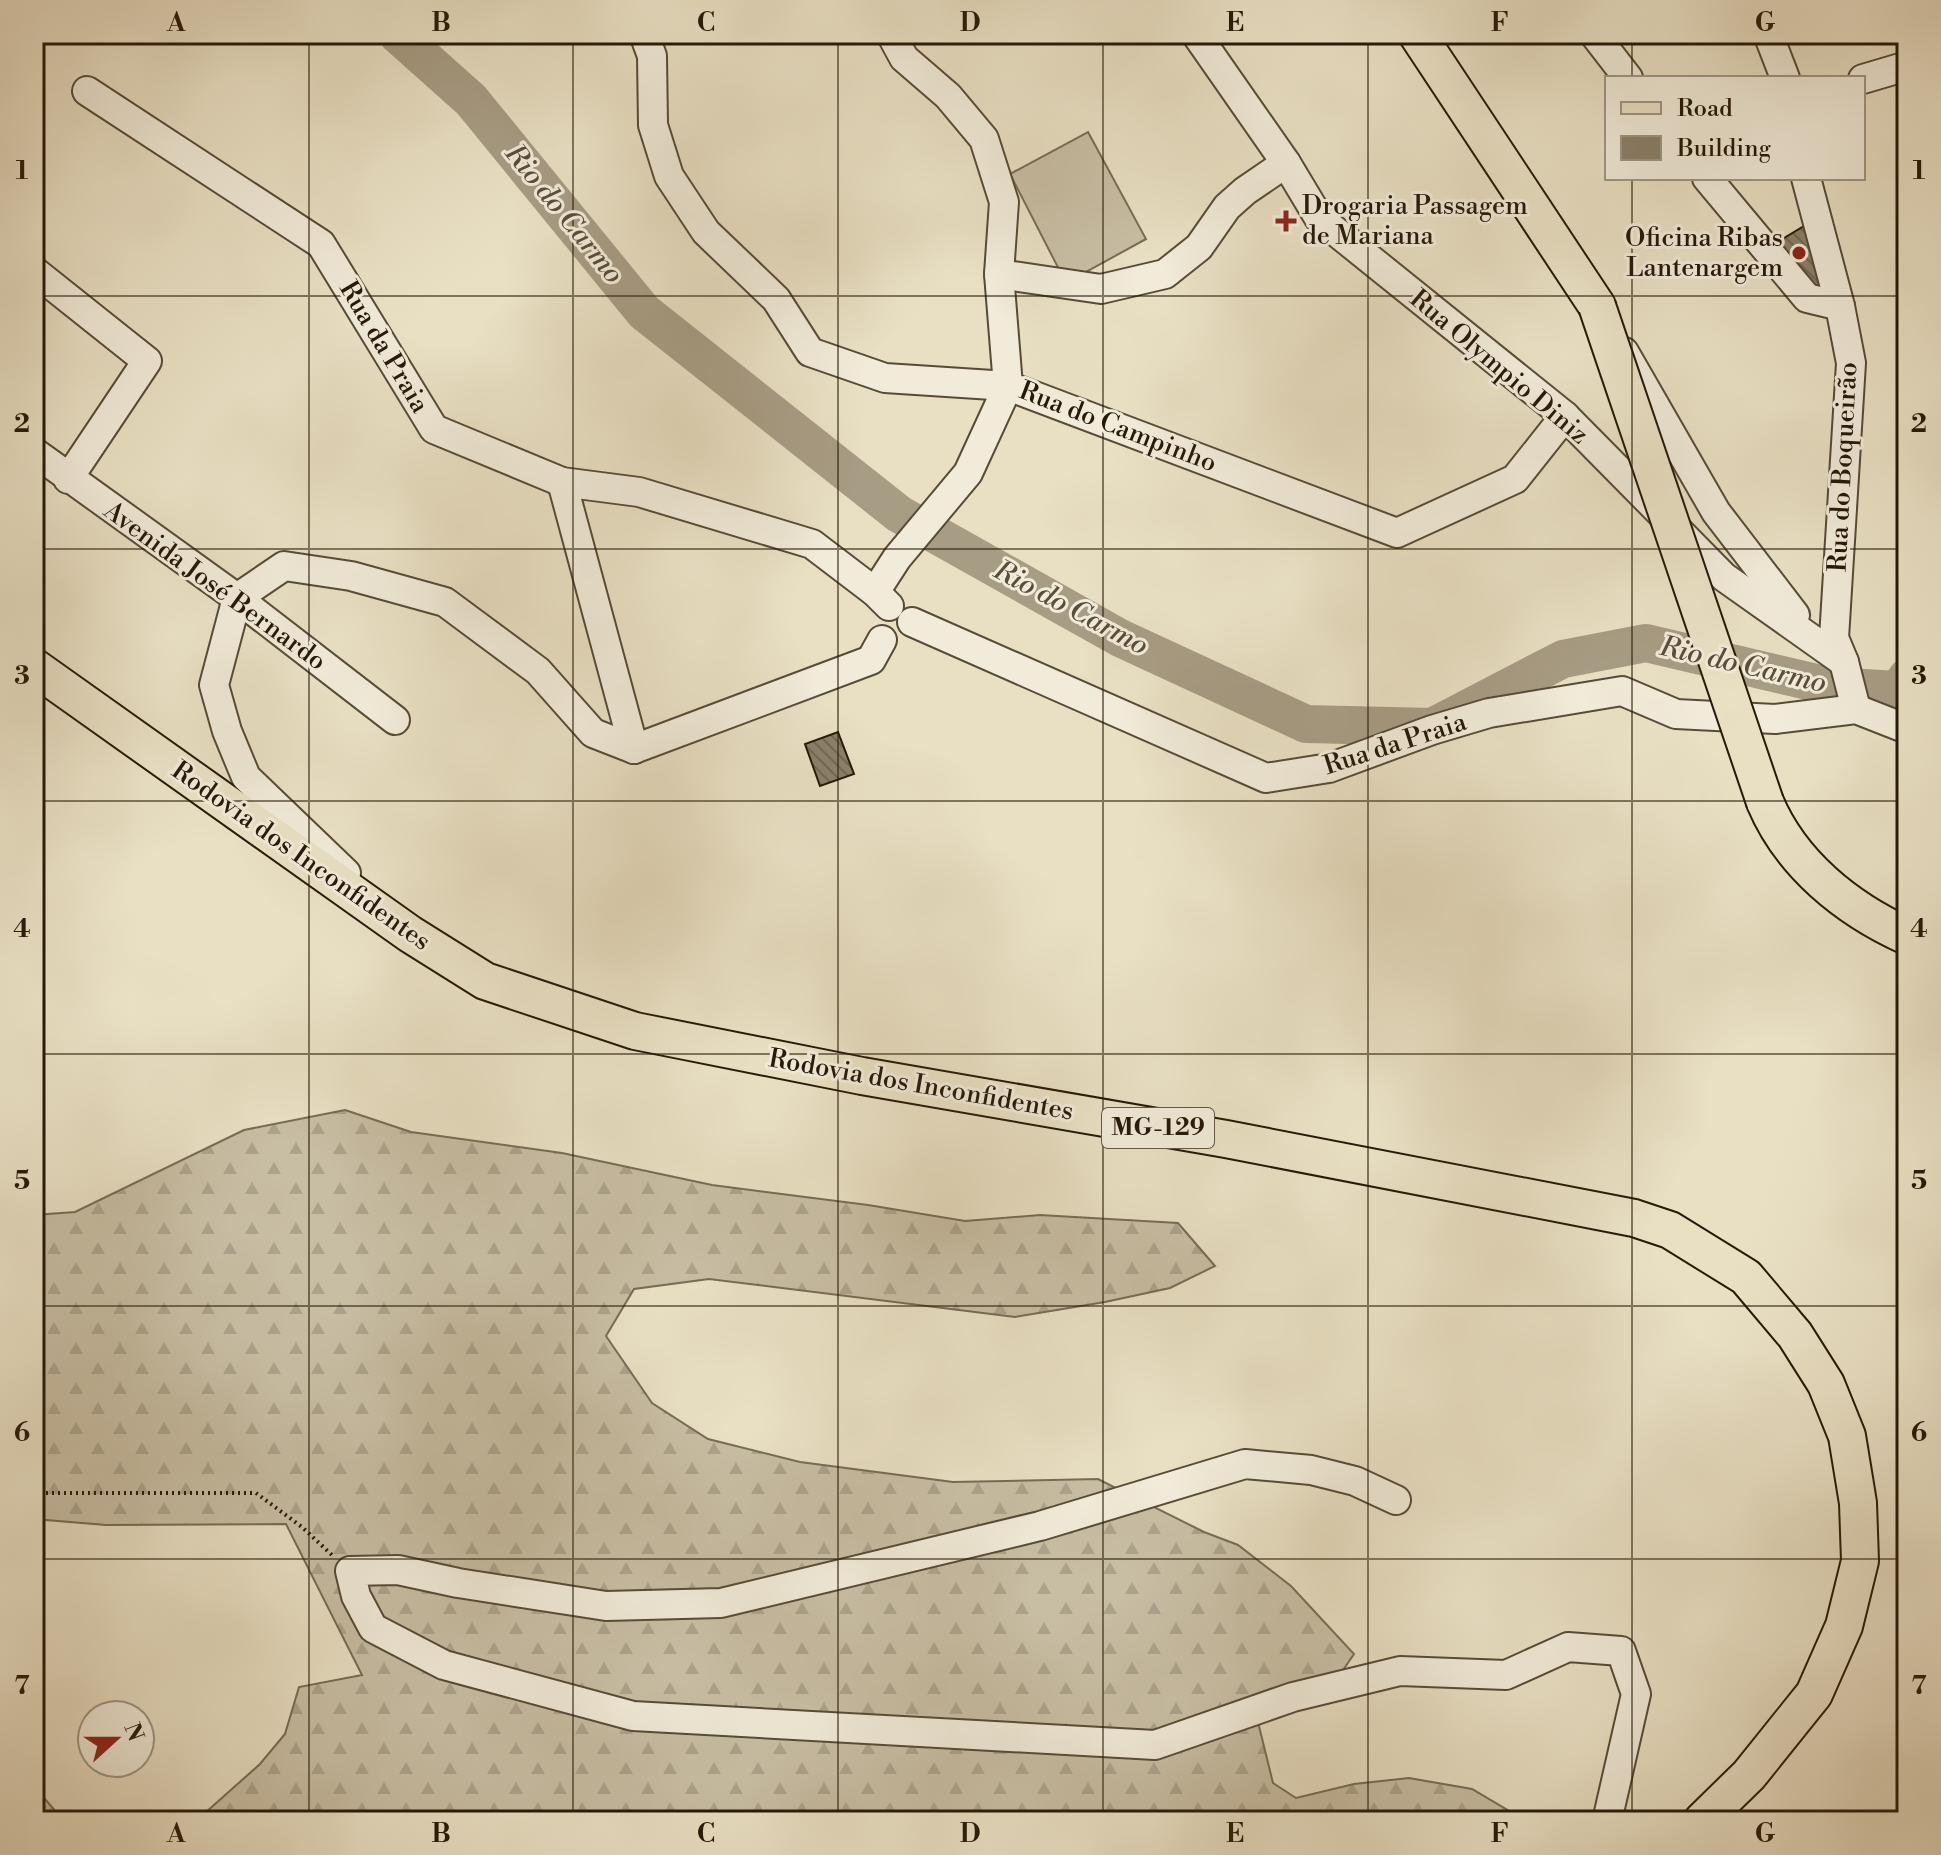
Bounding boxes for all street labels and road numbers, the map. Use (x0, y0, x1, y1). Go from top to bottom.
street label: Rua da Praia (332, 275, 436, 420)
street label: Rua Olympio Diniz (1403, 283, 1595, 451)
street label: Rua do Boqueirão (1822, 361, 1864, 573)
street label: Rua do Campinho (1015, 375, 1221, 479)
street label: Avenida José Bernardo (97, 494, 333, 678)
street label: Rua da Praia (1319, 706, 1471, 782)
street label: Rodovia dos Inconfidentes (165, 754, 437, 958)
street label: Rodovia dos Inconfidentes (766, 1042, 1076, 1128)
road number: MG-129 (1102, 1108, 1214, 1148)

